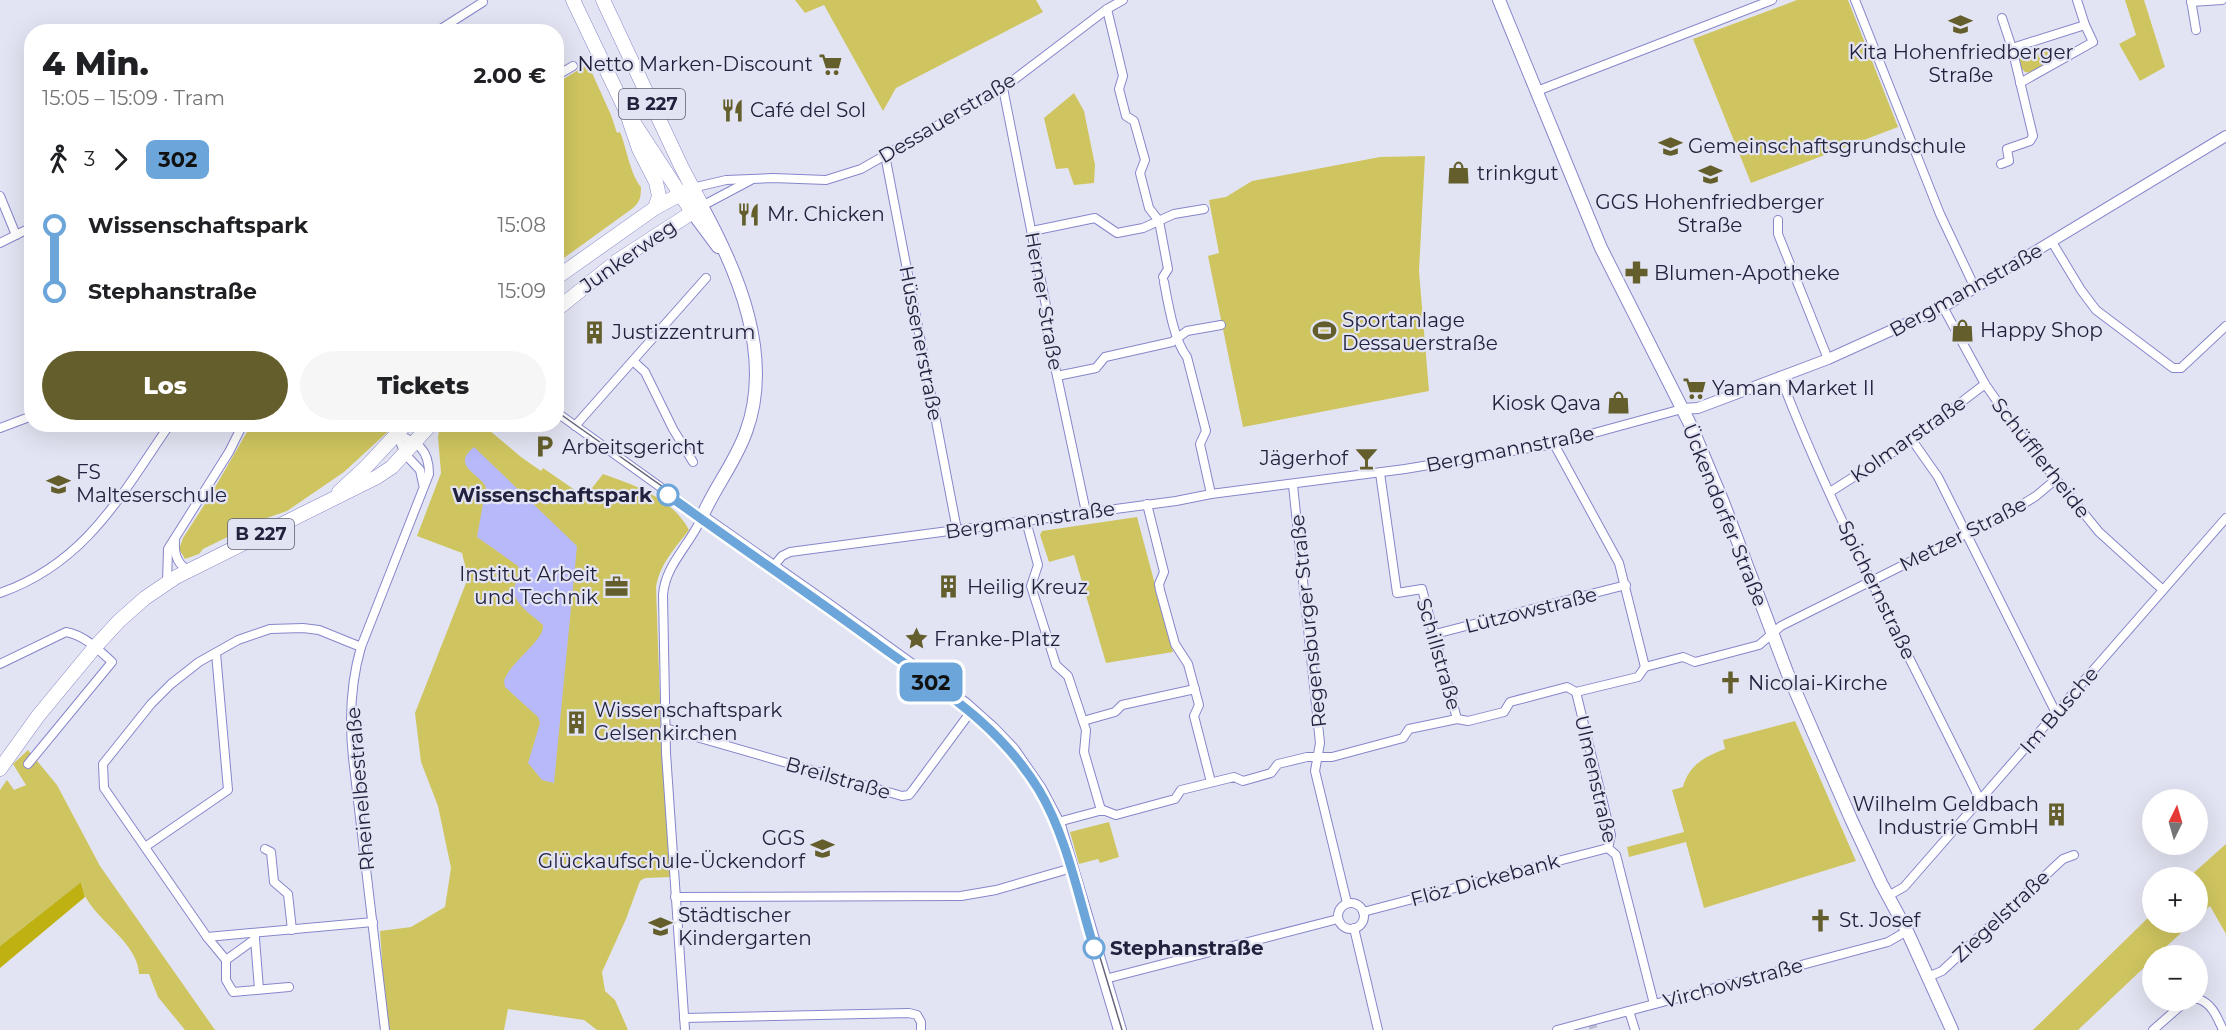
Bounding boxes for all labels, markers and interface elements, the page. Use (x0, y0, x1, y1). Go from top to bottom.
school or university icon: Kita Hohenfriedberger Straße (1948, 11, 1974, 37)
place label: Kita Hohenfriedberger Straße (1849, 40, 2073, 87)
text: 4 Min. (42, 43, 149, 83)
supermarket icon: Netto Marken-Discount (818, 51, 844, 77)
place label: Netto Marken-Discount (577, 52, 813, 76)
text: 2.00 € (473, 62, 546, 89)
street label: Dessauerstraße (874, 68, 1020, 168)
text: 15:05 – 15:09 · Tram (42, 86, 225, 110)
road number: B 227 (619, 89, 685, 119)
restaurant icon: Café del Sol (719, 97, 745, 123)
place label: Café del Sol (750, 98, 866, 122)
school or university icon: Gemeinschaftsgrundschule (1657, 133, 1683, 159)
place label: Gemeinschaftsgrundschule (1688, 134, 1966, 158)
icon: walk (42, 143, 75, 176)
icon: forward (104, 143, 137, 176)
text: 3 (84, 147, 95, 171)
text: 302 (158, 147, 197, 172)
shop icon: trinkgut (1446, 160, 1472, 186)
place label: trinkgut (1477, 161, 1559, 185)
school or university icon: GGS Hohenfriedberger Straße (1697, 161, 1723, 187)
place label: GGS Hohenfriedberger Straße (1595, 190, 1825, 237)
restaurant icon: Mr. Chicken (736, 201, 762, 227)
place label: Mr. Chicken (767, 202, 885, 226)
text: Wissenschaftspark (88, 212, 308, 239)
text: 15:08 (497, 213, 546, 237)
street label: Junkerweg (574, 214, 681, 299)
street label: Herner Straße (1020, 230, 1068, 372)
street label: Bergmannstraße (1885, 238, 2047, 342)
pharmacy icon: Blumen-Apotheke (1623, 260, 1649, 286)
place label: Blumen-Apotheke (1654, 261, 1840, 285)
street label: Hüssenerstraße (894, 264, 948, 422)
text: Stephanstraße (88, 278, 257, 305)
text: 15:09 (498, 279, 546, 303)
place label: Sportanlage Dessauerstraße (1342, 308, 1498, 355)
shop icon: Happy Shop (1949, 317, 1975, 343)
sports icon: Sportanlage Dessauerstraße (1311, 318, 1337, 344)
place label: Happy Shop (1980, 318, 2103, 342)
building icon: Justizzentrum (581, 319, 607, 345)
place label: Justizzentrum (611, 320, 755, 344)
button: Los (42, 351, 288, 420)
button: Tickets (300, 351, 546, 420)
supermarket icon: Yaman Market II (1681, 375, 1707, 401)
place label: Yaman Market II (1712, 376, 1875, 400)
shop icon: Kiosk Qava (1606, 390, 1632, 416)
street label: Kolmarstraße (1846, 390, 1970, 488)
place label: Kiosk Qava (1491, 391, 1601, 415)
street label: Schüfflerheide (1987, 393, 2095, 523)
street label: Ückendorfer Straße (1677, 420, 1773, 610)
street label: Bergmannstraße (1424, 421, 1596, 477)
parking icon: Arbeitsgericht (531, 434, 557, 460)
place label: Arbeitsgericht (562, 435, 705, 459)
bar icon: Jägerhof (1353, 445, 1379, 471)
place label: Jägerhof (1259, 446, 1349, 470)
place label: FS Malteserschule (76, 460, 227, 507)
school or university icon: FS Malteserschule (45, 471, 71, 497)
place label: Wissenschaftspark (452, 483, 653, 507)
marker: Wissenschaftspark (657, 484, 679, 506)
street label: Metzer Straße (1895, 492, 2031, 576)
street label: Bergmannstraße (944, 496, 1116, 544)
street label: Regensburger Straße (1285, 513, 1331, 729)
street label: Spichernstraße (1833, 517, 1921, 663)
road number: B 227 (228, 519, 294, 549)
place label: Institut Arbeit und Technik (459, 562, 598, 609)
office icon: Institut Arbeit und Technik (603, 573, 629, 599)
building icon: Heilig Kreuz (936, 574, 962, 600)
place label: Heilig Kreuz (967, 575, 1088, 599)
street label: Lützowstraße (1462, 582, 1600, 638)
street label: Schillstraße (1412, 595, 1466, 713)
place icon: Franke-Platz (903, 626, 929, 652)
place label: Franke-Platz (934, 627, 1060, 651)
line badge: 302 (896, 662, 966, 702)
street label: Im Busche (2015, 662, 2103, 758)
text: 302 (912, 670, 951, 695)
church icon: Nicolai-Kirche (1717, 670, 1743, 696)
place label: Nicolai-Kirche (1748, 671, 1888, 695)
place label: Wissenschaftspark Gelsenkirchen (594, 698, 782, 745)
street label: Rheinelbestraße (341, 706, 379, 872)
building icon: Wissenschaftspark Gelsenkirchen (563, 709, 589, 735)
street label: Ulmenstraße (1570, 713, 1622, 845)
street label: Breilstraße (783, 752, 893, 804)
north arrow (2142, 789, 2208, 855)
map controls (2142, 789, 2208, 1011)
place label: Wilhelm Geldbach Industrie GmbH (1853, 792, 2039, 839)
building icon: Wilhelm Geldbach Industrie GmbH (2044, 802, 2070, 828)
place label: GGS Glückaufschule-Ückendorf (538, 826, 806, 873)
school or university icon: GGS Glückaufschule-Ückendorf (810, 836, 836, 862)
street label: Flöz Dickebank (1408, 849, 1562, 911)
street label: Ziegelstraße (1947, 865, 2055, 967)
button: + (2142, 867, 2208, 933)
place label: Städtischer Kindergarten (678, 903, 812, 950)
church icon: St. Josef (1808, 907, 1834, 933)
place label: St. Josef (1839, 908, 1921, 932)
school or university icon: Städtischer Kindergarten (647, 913, 673, 939)
place label: Stephanstraße (1110, 936, 1264, 960)
marker: Stephanstraße (1083, 937, 1105, 959)
button: − (2142, 945, 2208, 1011)
street label: Virchowstraße (1661, 953, 1805, 1013)

